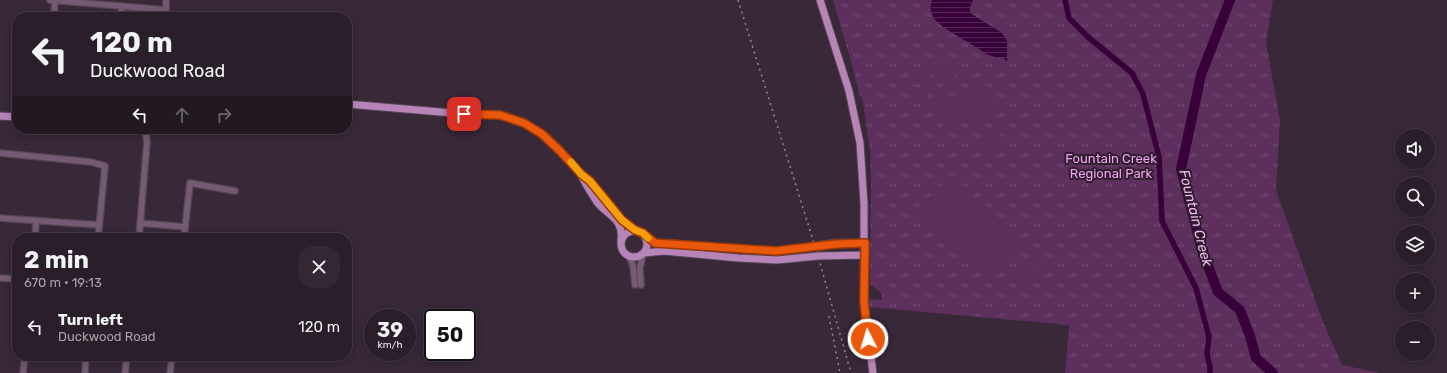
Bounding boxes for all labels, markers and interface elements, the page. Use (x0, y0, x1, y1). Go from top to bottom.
text: 120 m (90, 26, 173, 59)
icon: left (24, 28, 76, 80)
text: Duckwood Road (90, 60, 225, 82)
pin (447, 97, 481, 131)
icon: arrive (453, 103, 475, 125)
icon: left (129, 104, 151, 126)
icon: ahead (171, 104, 193, 126)
icon: right (213, 104, 235, 126)
map controls (1395, 129, 1435, 361)
button: sound (1395, 129, 1435, 169)
park label: Fountain Creek Regional Park (1065, 151, 1157, 182)
water label: Fountain Creek (1175, 168, 1216, 269)
button: search (1395, 177, 1435, 217)
button: layers (1395, 225, 1435, 265)
text: 2 min (24, 246, 89, 274)
button: close (298, 246, 340, 288)
button: + (1395, 273, 1435, 313)
text: 670 m · 19:13 (24, 275, 102, 290)
speed limit sign: 50 (424, 309, 476, 361)
text: Turn left (58, 311, 123, 329)
icon: left (24, 316, 46, 338)
text: 120 m (298, 318, 340, 336)
text: 39 (377, 318, 403, 342)
position arrow (847, 318, 889, 360)
button: − (1395, 321, 1435, 361)
text: Duckwood Road (58, 329, 156, 344)
text: km/h (378, 339, 402, 351)

